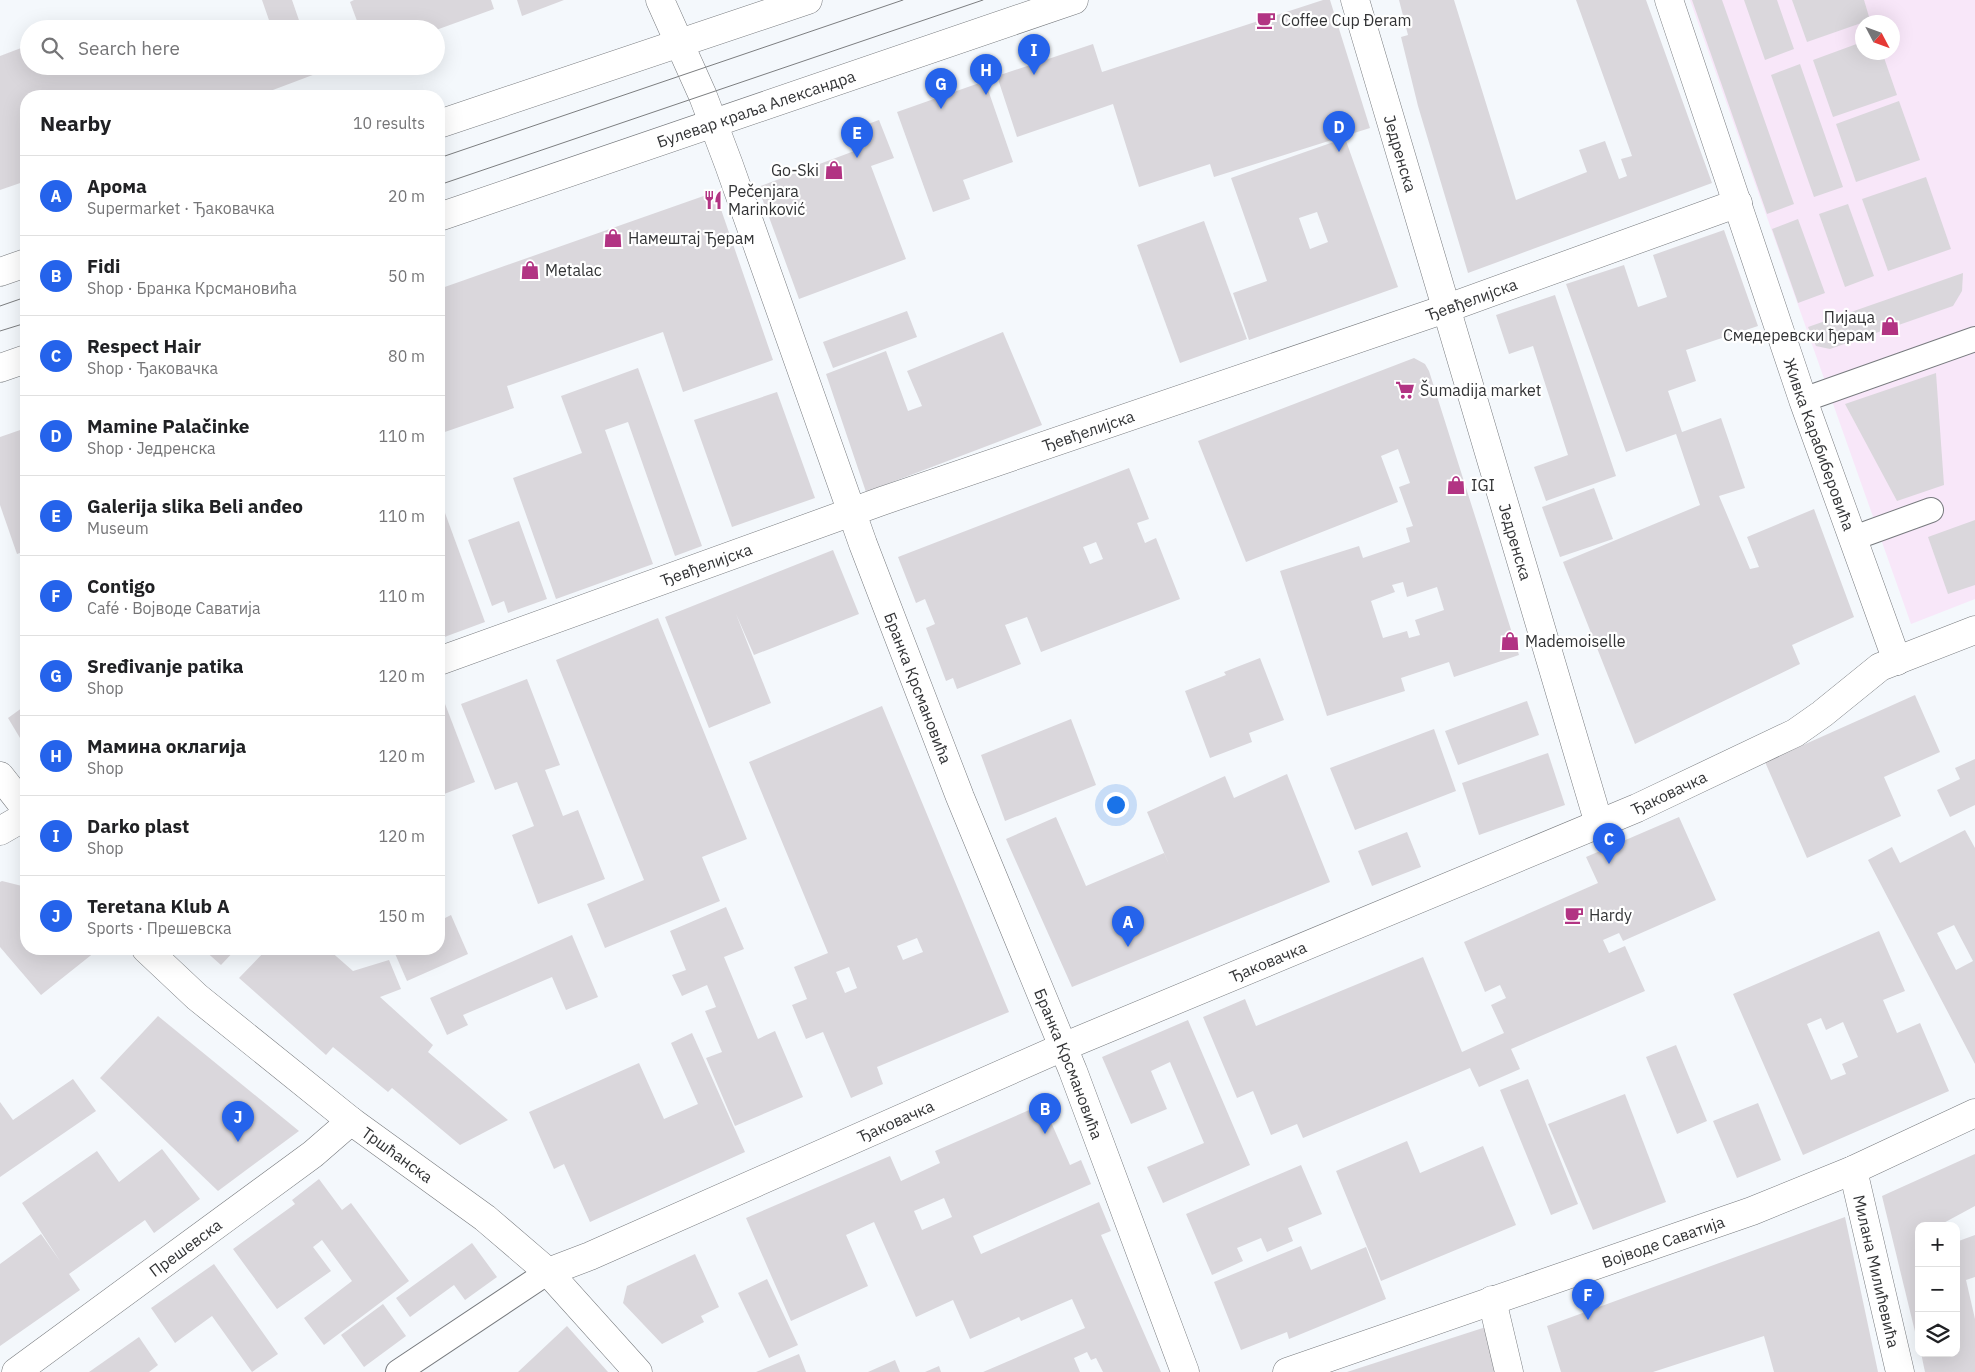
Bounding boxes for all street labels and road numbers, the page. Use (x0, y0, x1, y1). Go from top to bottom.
street label: Булевар краља Александра (654, 65, 858, 152)
street label: Једренска (1380, 113, 1421, 195)
street label: Ђевђелијска (1423, 274, 1520, 325)
street label: Живка Карабиберовића (1780, 355, 1859, 534)
street label: Ђевђелијска (1040, 406, 1137, 456)
street label: Једренска (1495, 501, 1536, 583)
street label: Ђевђелијска (658, 539, 755, 590)
street label: Бранка Крсмановића (880, 609, 956, 767)
street label: Ђаковачка (1628, 766, 1710, 819)
street label: Ђаковачка (1226, 937, 1310, 987)
street label: Бранка Крсмановића (1030, 985, 1108, 1142)
street label: Ђаковачка (854, 1095, 937, 1147)
street label: Тршћанска (358, 1122, 437, 1187)
street label: Милана Милићевића (1849, 1193, 1904, 1350)
street label: Војводе Саватија (1599, 1211, 1728, 1272)
street label: Прешевска (145, 1214, 226, 1281)

